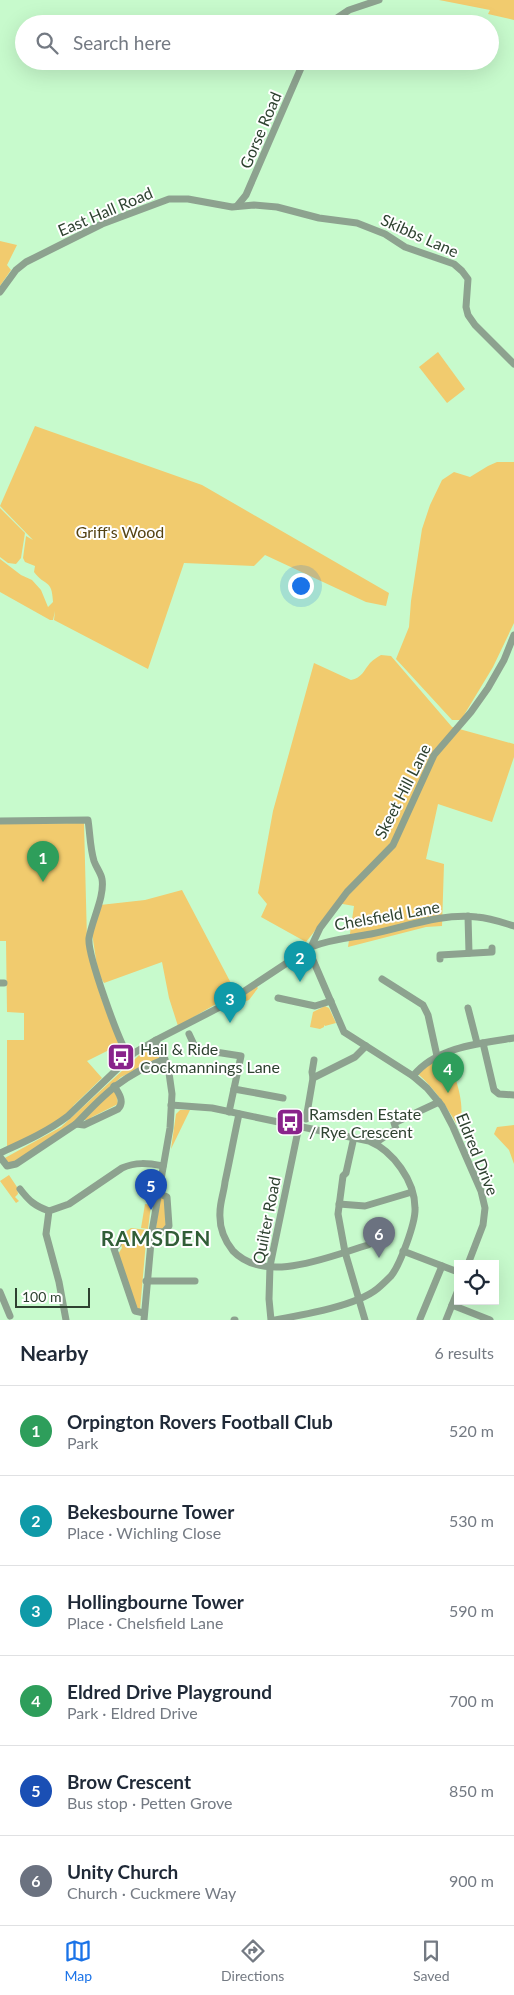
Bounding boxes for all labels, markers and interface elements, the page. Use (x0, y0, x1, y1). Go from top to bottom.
search box (15, 15, 499, 70)
icon: search (33, 29, 61, 57)
text: Search here (73, 31, 171, 54)
street label: Gorse Road (235, 89, 285, 171)
street label: East Hall Road (55, 183, 155, 239)
street label: Skibbs Lane (378, 209, 462, 261)
park label: Griff's Wood (76, 522, 164, 541)
your location (288, 573, 314, 599)
street label: Skeet Hill Lane (370, 740, 434, 842)
pin: 1 (27, 841, 59, 882)
street label: Chelsfield Lane (333, 896, 441, 934)
pin: 2 (284, 941, 316, 982)
pin: 3 (214, 982, 246, 1023)
place label: Hail & Ride Cockmannings Lane (140, 1039, 280, 1076)
bus stop icon: Hail & Ride Cockmannings Lane (106, 1042, 136, 1072)
pin: 4 (432, 1052, 464, 1093)
place label: Ramsden Estate / Rye Crescent (309, 1104, 421, 1141)
bus stop icon: Ramsden Estate / Rye Crescent (275, 1107, 305, 1137)
street label: Eldred Drive (453, 1110, 503, 1198)
pin: 5 (135, 1169, 167, 1210)
street label: Quilter Road (248, 1175, 284, 1265)
pin: 6 (363, 1217, 395, 1258)
district label: RAMSDEN (101, 1225, 211, 1250)
map controls (454, 1260, 499, 1305)
button: locate (454, 1260, 499, 1305)
scale bar (15, 1285, 90, 1308)
text: 100 m (22, 1288, 61, 1305)
text: Nearby (20, 1340, 88, 1365)
text: 6 results (434, 1343, 494, 1362)
text: Orpington Rovers Football Club (67, 1410, 333, 1433)
text: 1 (31, 1421, 41, 1440)
text: 520 m (449, 1421, 494, 1440)
text: Park (67, 1433, 98, 1452)
text: Bekesbourne Tower (67, 1500, 234, 1523)
text: 2 (31, 1511, 41, 1530)
text: 530 m (449, 1511, 494, 1530)
text: Place · Wichling Close (67, 1523, 221, 1542)
text: Hollingbourne Tower (67, 1590, 244, 1613)
text: 3 (31, 1601, 41, 1620)
text: 590 m (449, 1601, 494, 1620)
text: Place · Chelsfield Lane (67, 1613, 223, 1632)
text: Eldred Drive Playground (67, 1680, 272, 1703)
text: 4 (31, 1691, 41, 1710)
text: 700 m (449, 1691, 494, 1710)
text: Park · Eldred Drive (67, 1703, 198, 1722)
text: Brow Crescent (67, 1770, 191, 1793)
text: 5 (31, 1781, 41, 1800)
text: 850 m (449, 1781, 494, 1800)
text: Bus stop · Petten Grove (67, 1793, 232, 1812)
text: Unity Church (67, 1860, 178, 1883)
text: 6 (31, 1871, 41, 1890)
text: 900 m (449, 1871, 494, 1890)
text: Church · Cuckmere Way (67, 1883, 236, 1902)
tab: Map (64, 1937, 92, 1984)
tab: Directions (221, 1937, 284, 1984)
tab: Saved (413, 1937, 450, 1984)

